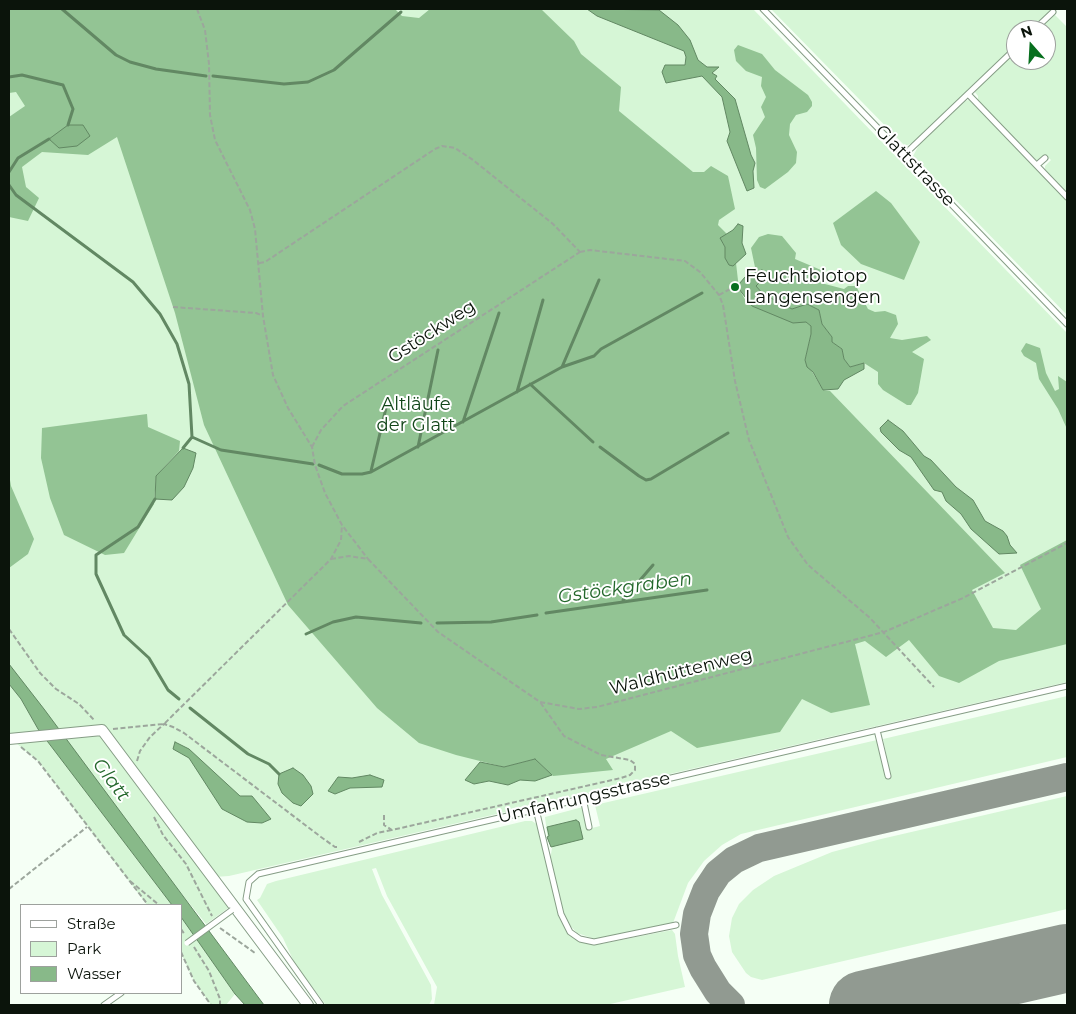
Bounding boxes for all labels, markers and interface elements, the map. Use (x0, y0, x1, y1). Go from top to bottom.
north arrow (1006, 20, 1056, 70)
text: N (1018, 21, 1035, 42)
street label: Glattstrasse (871, 121, 959, 211)
place label: Feuchtbiotop Langensengen (745, 266, 881, 308)
marker: Feuchtbiotop Langensengen (729, 281, 741, 293)
street label: Gstöckweg (384, 296, 480, 368)
park label: Altläufe der Glatt (377, 394, 455, 436)
water label: Gstöckgraben (556, 567, 694, 609)
street label: Waldhüttenweg (607, 644, 755, 700)
water label: Glatt (87, 754, 135, 806)
street label: Umfahrungsstrasse (496, 768, 672, 828)
legend (20, 904, 182, 994)
text: Straße (67, 914, 116, 933)
text: Park (67, 939, 101, 958)
text: Wasser (67, 964, 121, 983)

